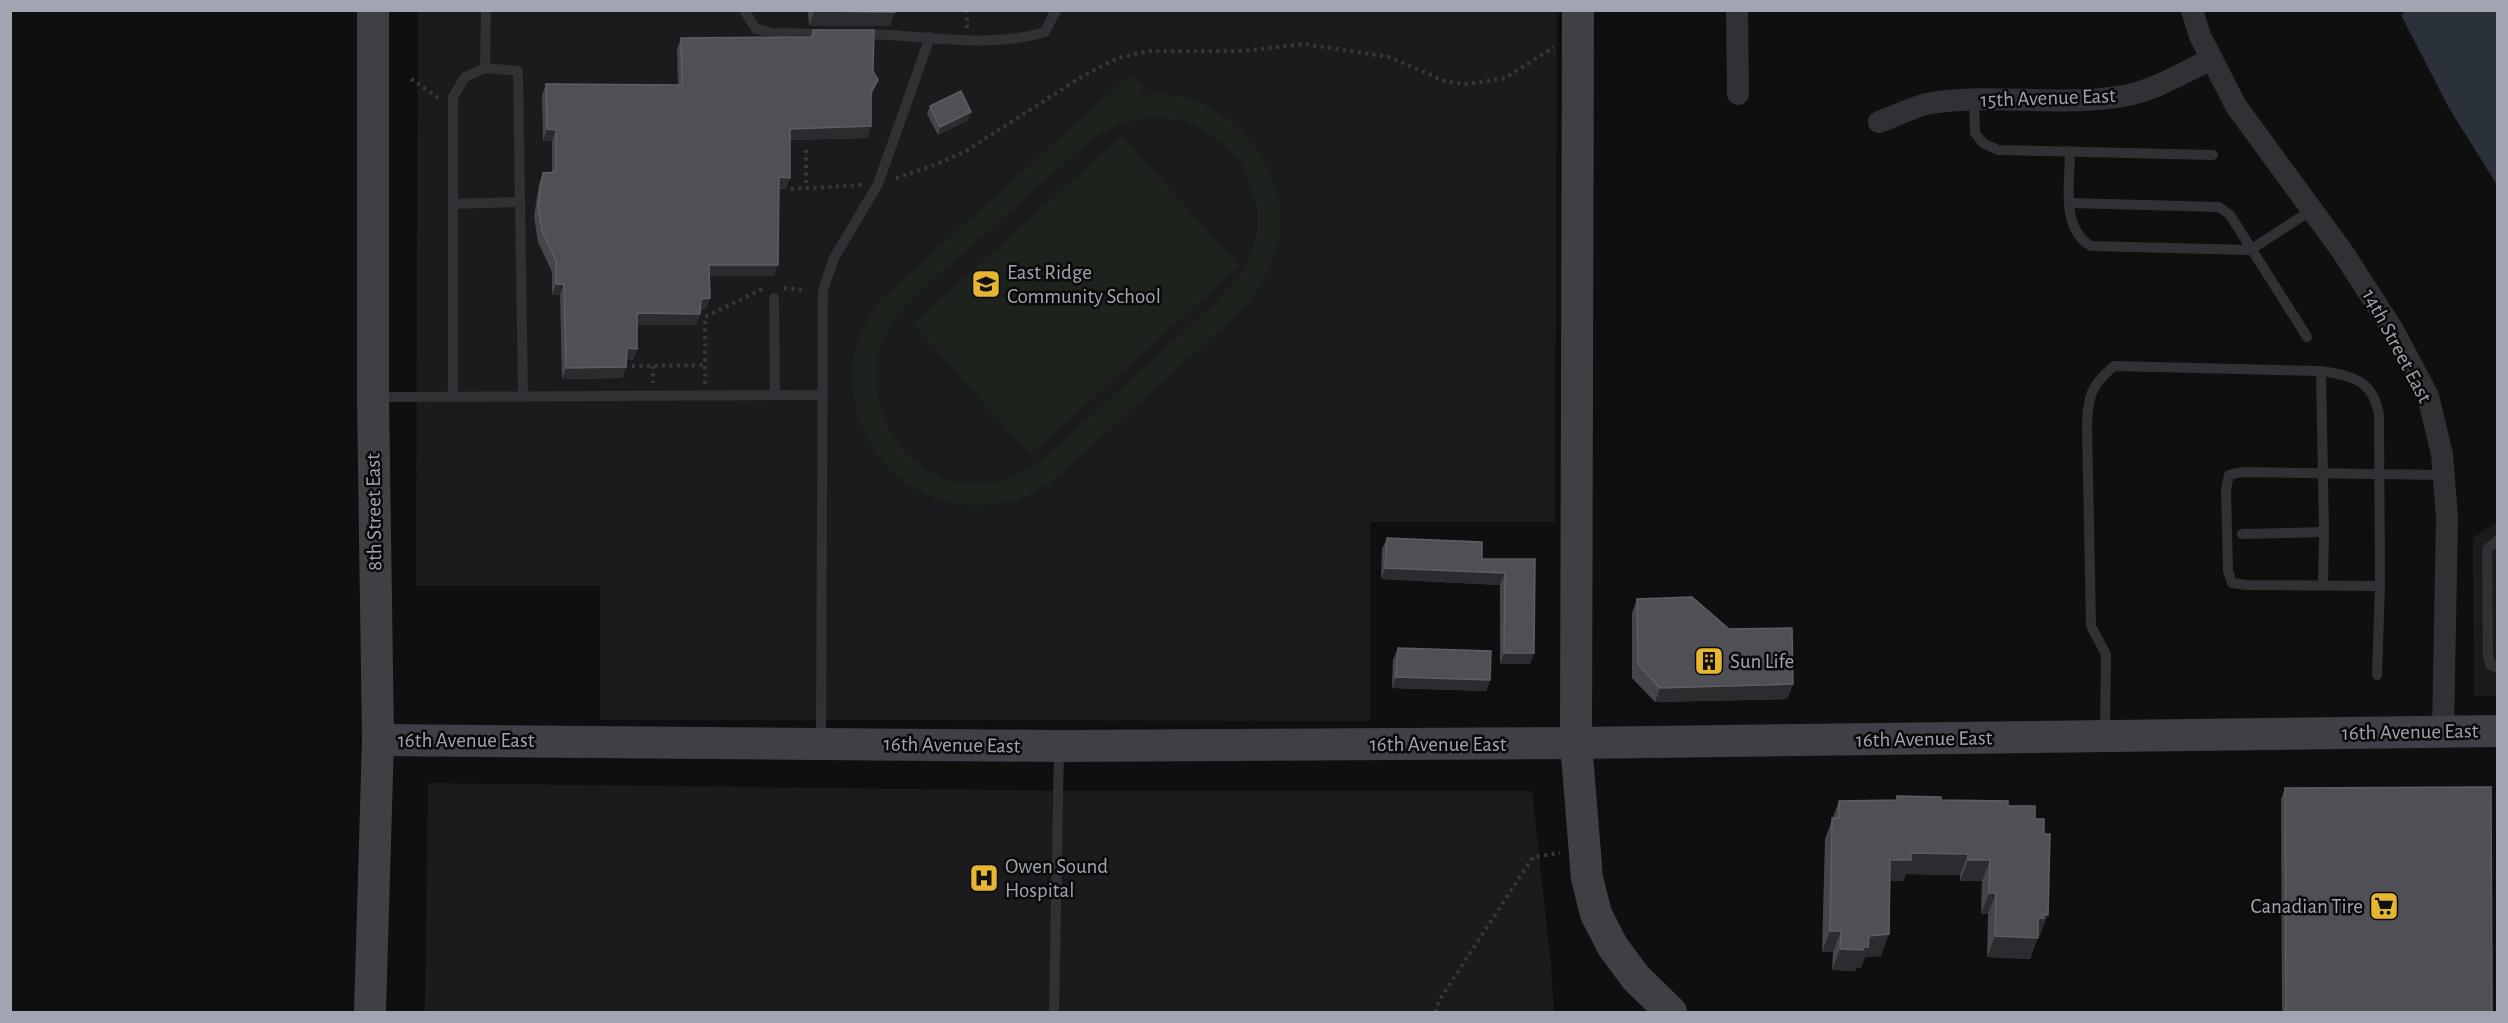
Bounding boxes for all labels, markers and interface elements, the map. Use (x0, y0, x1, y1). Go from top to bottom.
street label: 15th Avenue East (1980, 85, 2116, 111)
place label: East Ridge Community School (1007, 262, 1161, 307)
school or university icon: East Ridge Community School (970, 268, 1002, 300)
street label: 14th Street East (2358, 286, 2436, 406)
street label: 8th Street East (362, 453, 386, 571)
building icon: Sun Life (1693, 645, 1725, 677)
place label: Sun Life (1730, 651, 1794, 672)
street label: 16th Avenue East (2341, 720, 2479, 744)
street label: 16th Avenue East (1855, 727, 1993, 751)
street label: 16th Avenue East (398, 730, 535, 751)
street label: 16th Avenue East (883, 733, 1021, 757)
street label: 16th Avenue East (1370, 734, 1507, 755)
place label: Owen Sound Hospital (1005, 856, 1108, 901)
hospital icon: Owen Sound Hospital (968, 862, 1000, 894)
supermarket icon: Canadian Tire (2368, 890, 2400, 922)
place label: Canadian Tire (2251, 896, 2363, 917)

